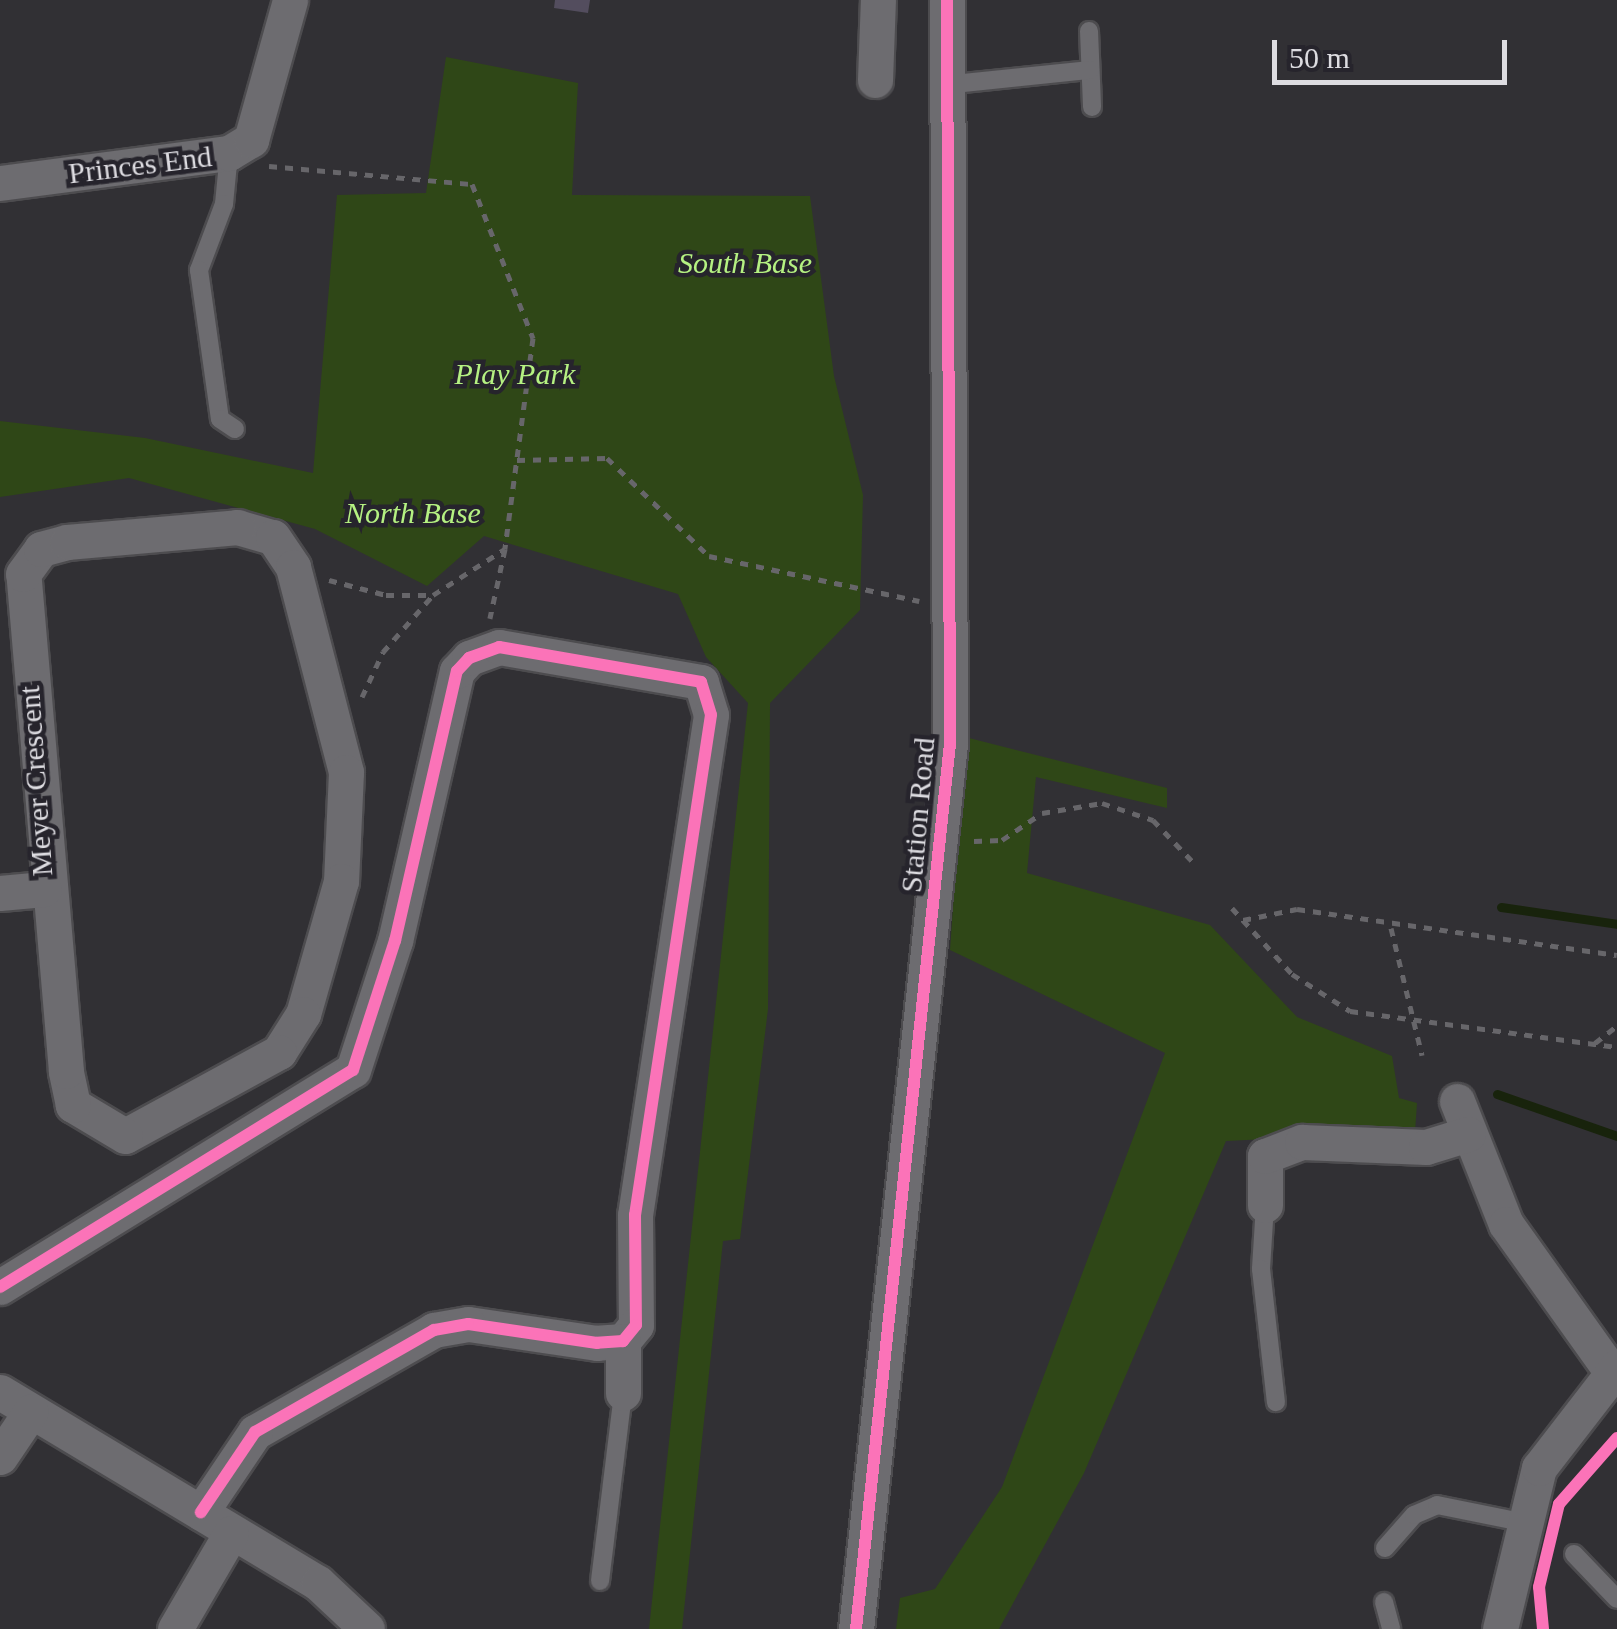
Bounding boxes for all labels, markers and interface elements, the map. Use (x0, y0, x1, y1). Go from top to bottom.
scale bar (1277, 20, 1512, 82)
text: 50 m (1289, 41, 1350, 74)
street label: Princes End (66, 138, 214, 192)
park label: South Base (678, 245, 812, 281)
park label: Play Park (455, 356, 575, 392)
park label: North Base (345, 495, 481, 531)
street label: Meyer Crescent (11, 685, 61, 877)
street label: Station Road (893, 736, 943, 894)

